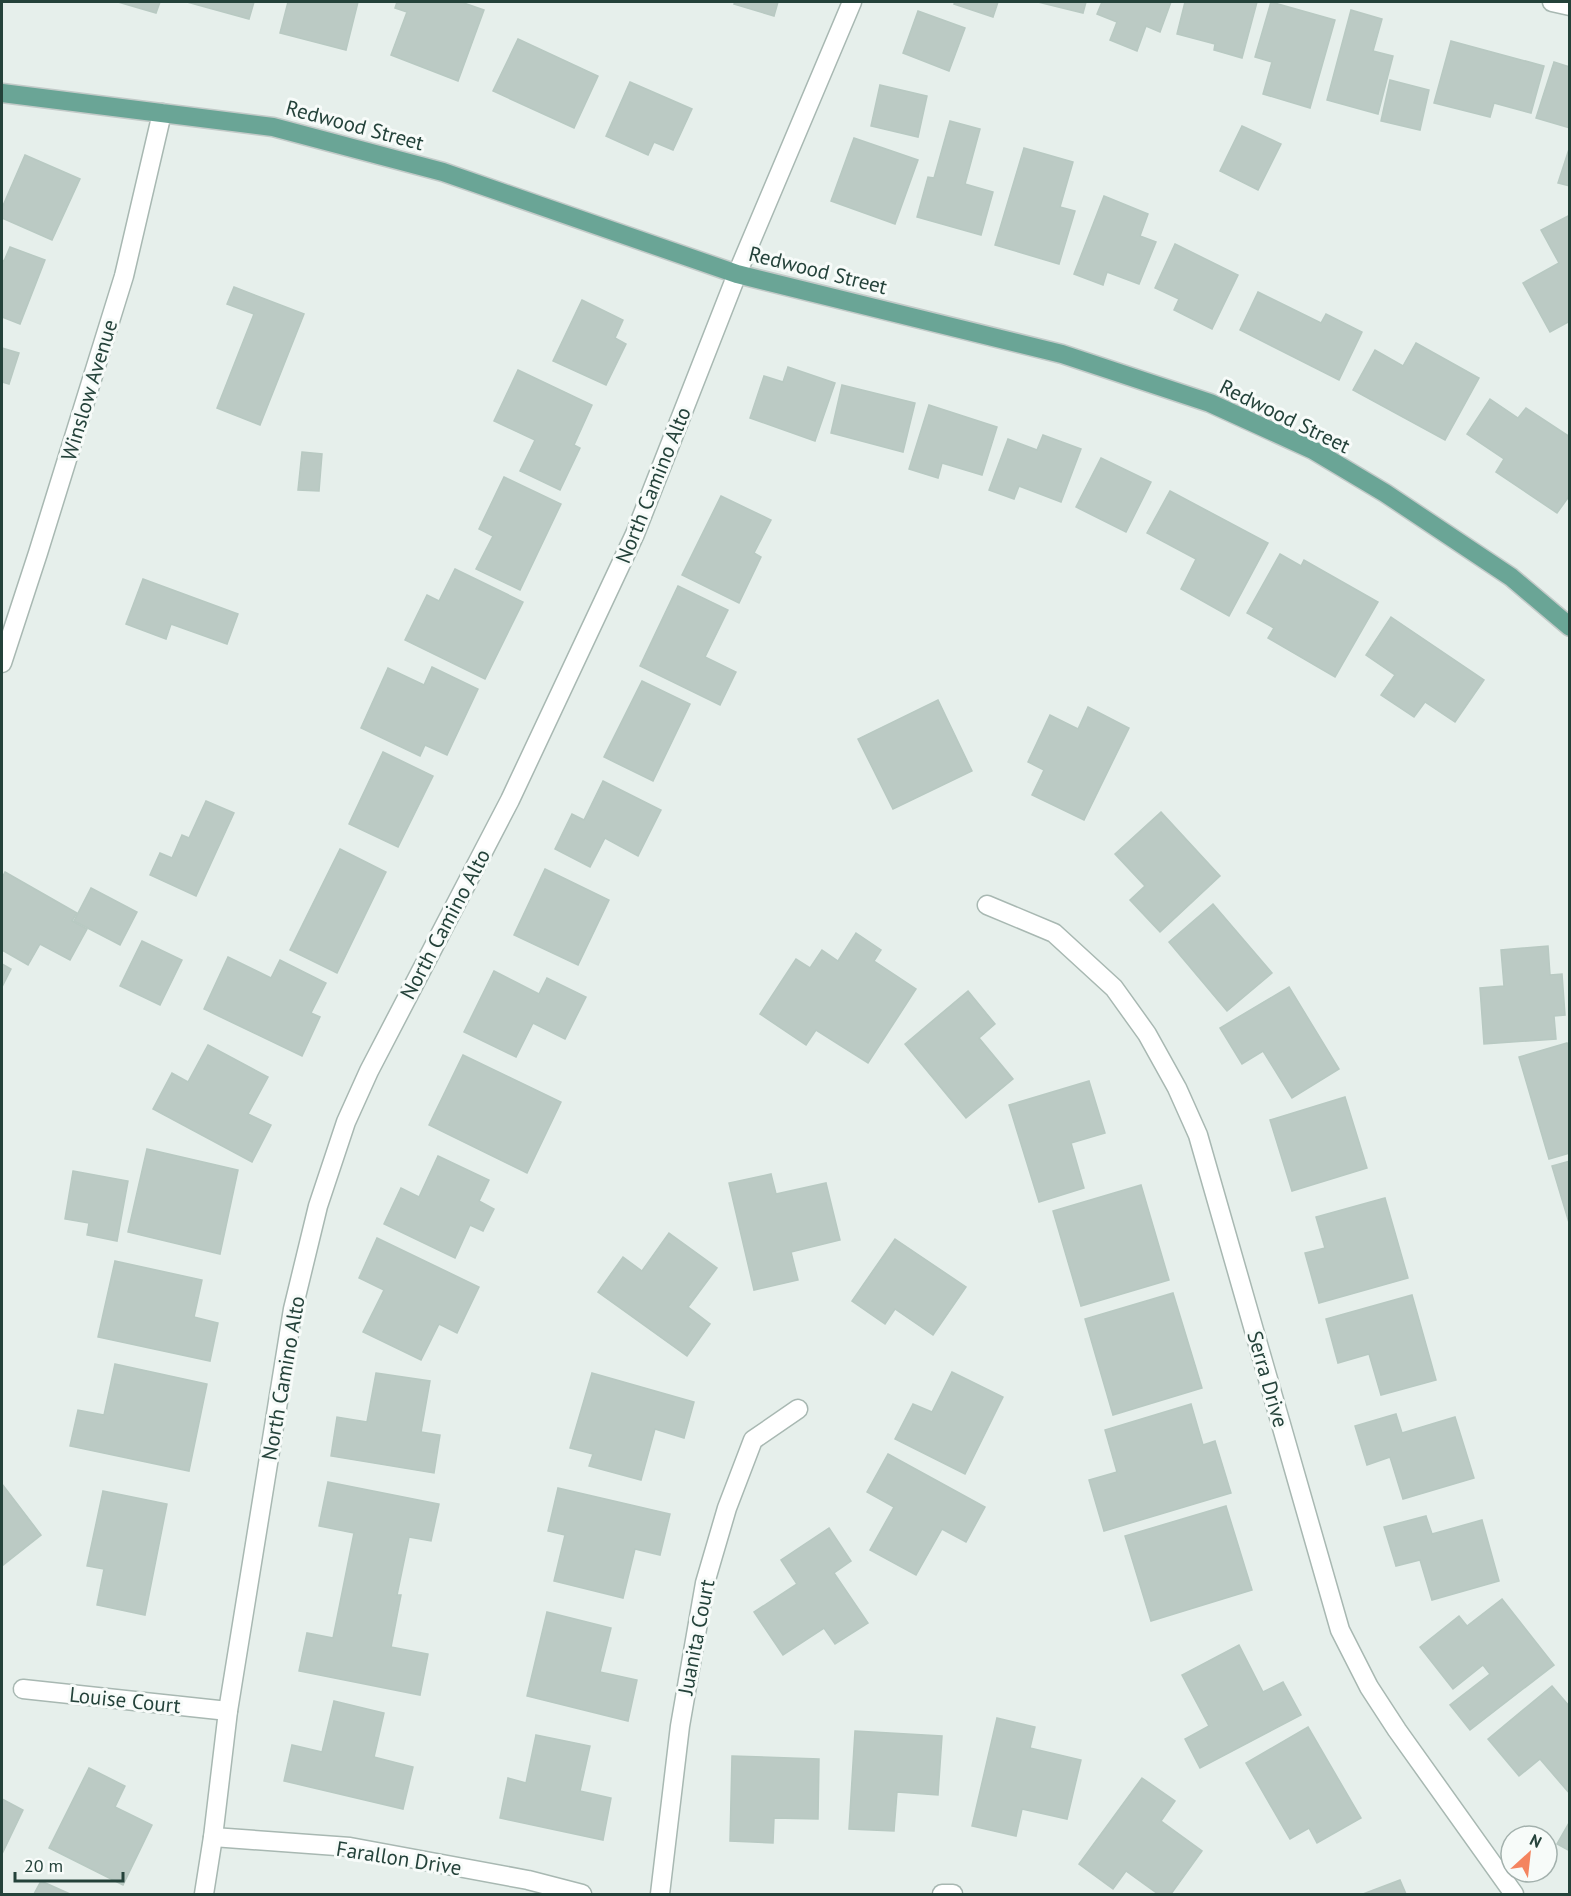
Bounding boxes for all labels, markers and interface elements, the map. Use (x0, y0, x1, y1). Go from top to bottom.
street label: Redwood Street (283, 94, 427, 156)
street label: Redwood Street (746, 240, 890, 300)
street label: Winslow Avenue (55, 316, 123, 464)
street label: Redwood Street (1215, 373, 1355, 459)
street label: North Camino Alto (609, 403, 697, 567)
street label: North Camino Alto (394, 844, 496, 1004)
street label: North Camino Alto (255, 1294, 311, 1462)
street label: Serra Drive (1241, 1328, 1295, 1430)
street label: Juanita Court (671, 1577, 720, 1698)
street label: Louise Court (68, 1681, 182, 1719)
north arrow (1499, 1824, 1559, 1884)
text: N (1527, 1829, 1545, 1852)
street label: Farallon Drive (334, 1835, 464, 1881)
scale bar (15, 1845, 123, 1883)
text: 20 m (24, 1854, 63, 1877)

